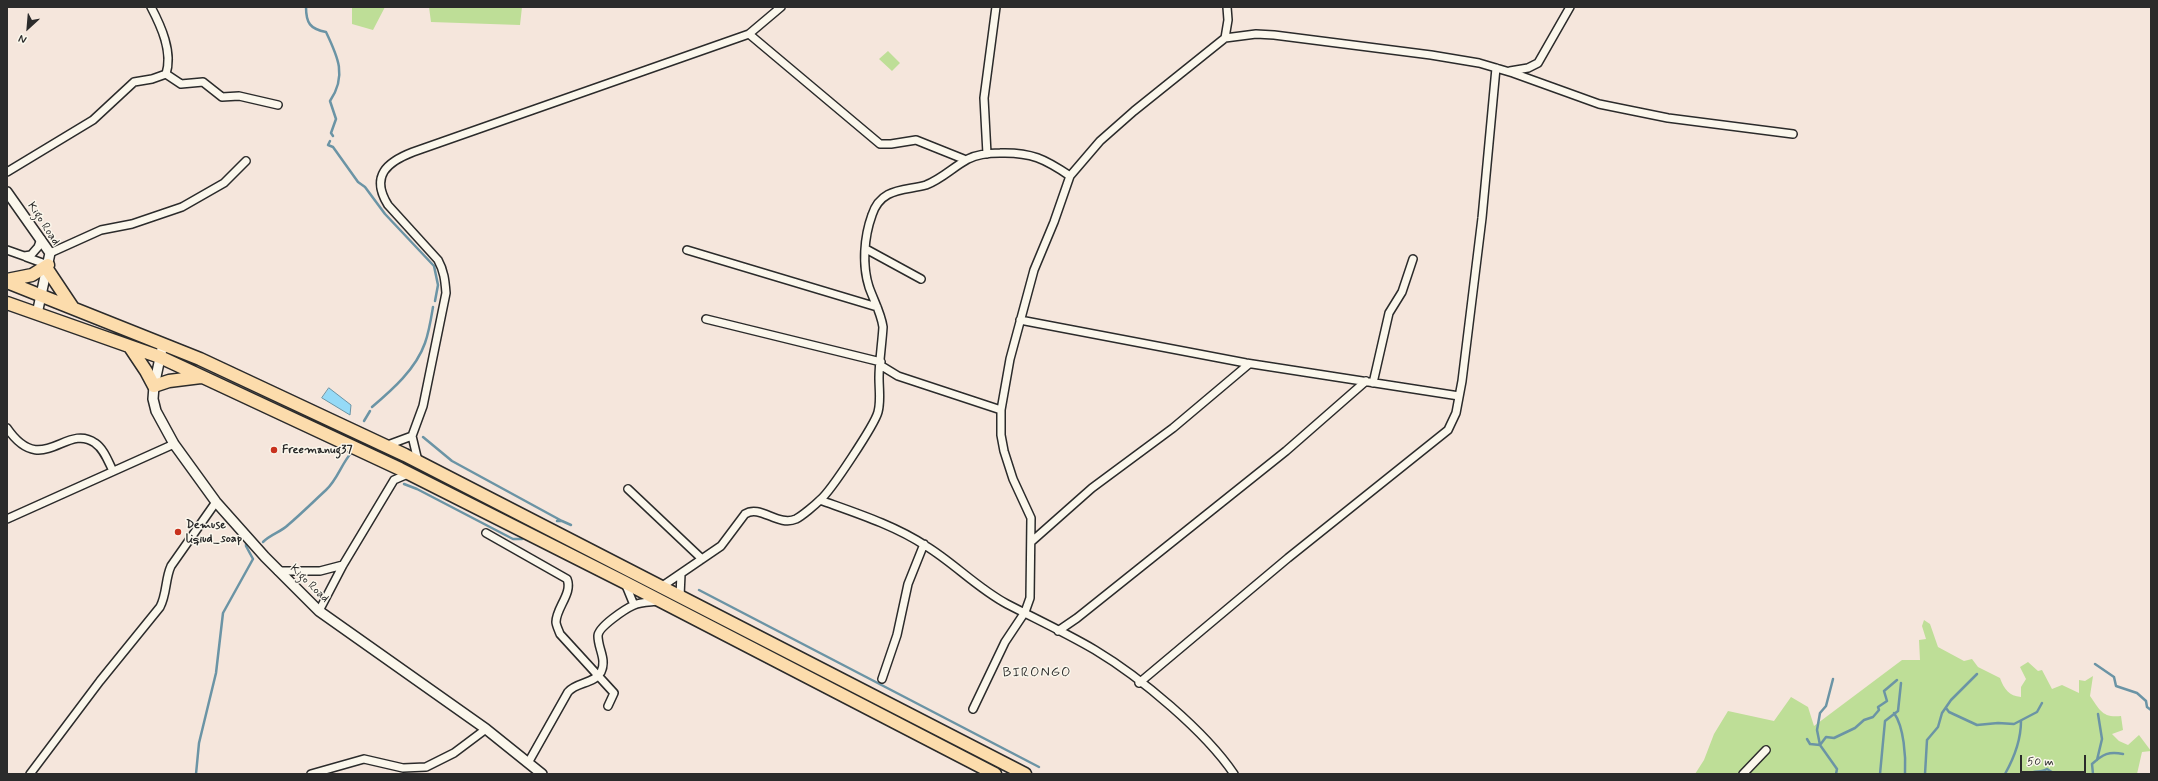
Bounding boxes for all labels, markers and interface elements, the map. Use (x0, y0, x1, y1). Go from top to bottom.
north arrow (8, 8, 48, 48)
text: N (16, 31, 29, 47)
street label: Kigo Road (24, 200, 62, 248)
place label: Freemanug37 (282, 443, 353, 457)
marker: Freemanug37 (269, 445, 279, 455)
place label: Demuse liqiud_soap (186, 518, 242, 546)
marker: Demuse liqiud_soap (173, 527, 183, 537)
street label: Kigo Road (286, 562, 332, 606)
district label: BIRONGO (1003, 665, 1071, 681)
scale bar (2022, 747, 2088, 773)
text: 50 m (2027, 754, 2054, 770)

